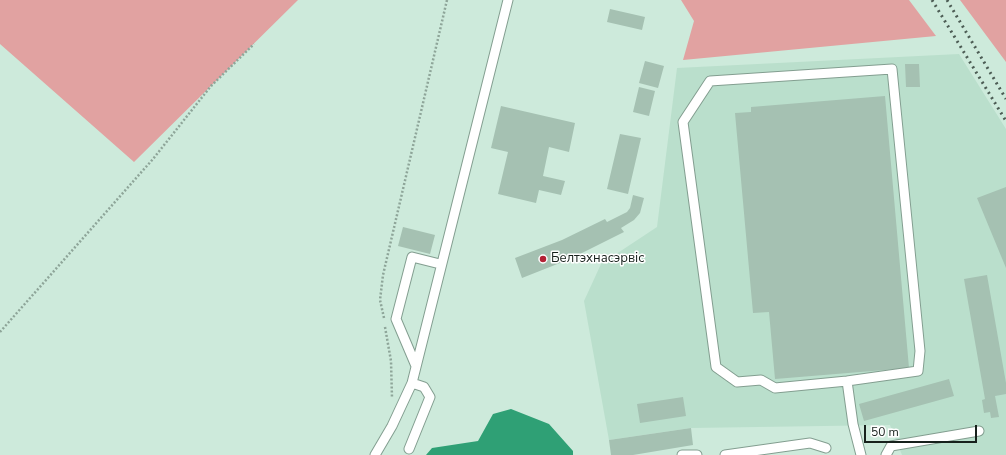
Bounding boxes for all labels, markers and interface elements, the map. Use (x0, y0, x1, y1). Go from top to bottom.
place label: Белтэхнасэрвіс (551, 251, 644, 267)
marker: Белтэхнасэрвіс (538, 254, 548, 264)
scale bar (866, 417, 979, 443)
text: 50 m (871, 424, 899, 440)

